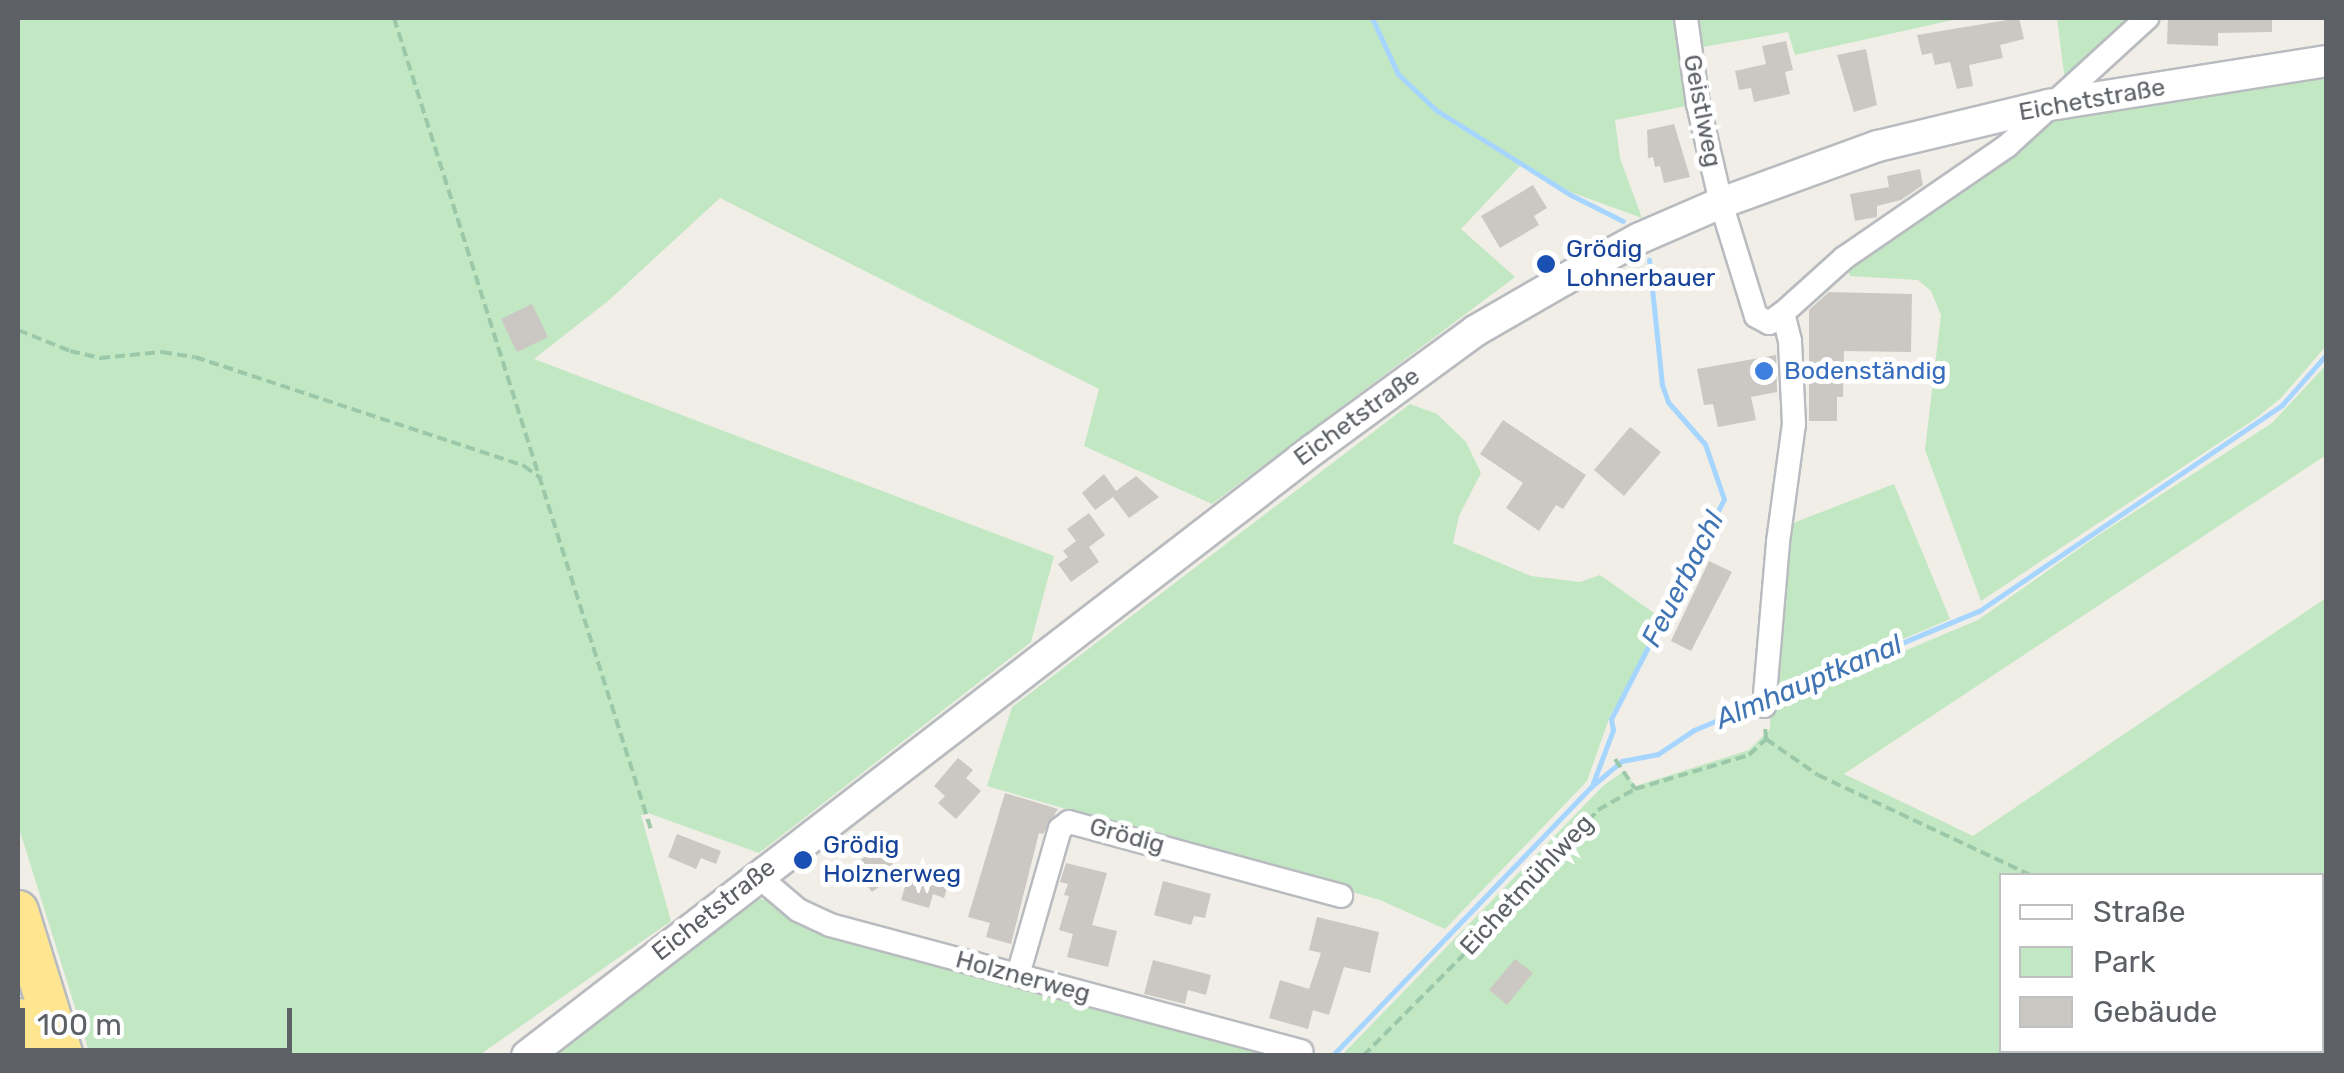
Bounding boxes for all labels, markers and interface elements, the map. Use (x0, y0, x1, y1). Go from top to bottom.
street label: Geistlweg (1676, 52, 1728, 170)
street label: Eichetstraße (2016, 72, 2168, 128)
place label: Grödig Lohnerbauer (1566, 235, 1715, 294)
marker: Grödig Lohnerbauer (1535, 253, 1557, 275)
place label: Bodenständig (1784, 356, 1946, 386)
marker: Bodenständig (1753, 360, 1775, 382)
street label: Eichetstraße (1288, 361, 1426, 473)
water label: Feuerbachl (1635, 506, 1731, 652)
water label: Almhauptkanal (1711, 628, 1907, 736)
street label: Eichetmühlweg (1454, 809, 1600, 961)
street label: Grödig (1086, 812, 1168, 860)
place label: Grödig Holznerweg (823, 831, 961, 890)
marker: Grödig Holznerweg (792, 849, 814, 871)
street label: Eichetstraße (646, 853, 782, 967)
legend (1999, 873, 2324, 1053)
text: Straße (2093, 894, 2186, 930)
text: Park (2093, 944, 2155, 980)
street label: Holznerweg (952, 945, 1094, 1009)
scale bar (25, 988, 298, 1050)
text: Gebäude (2093, 994, 2217, 1030)
text: 100 m (37, 1007, 122, 1043)

